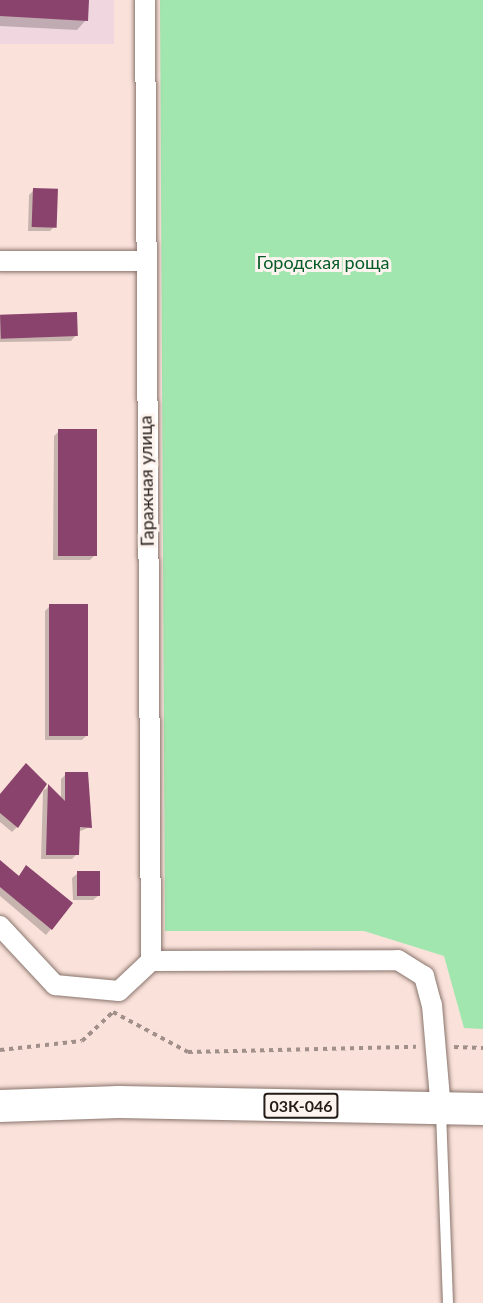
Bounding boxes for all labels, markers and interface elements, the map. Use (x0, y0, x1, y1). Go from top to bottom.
park label: Городская роща (257, 251, 389, 273)
street label: Гаражная улица (134, 415, 158, 547)
road number: 03К-046 (262, 1093, 340, 1119)

